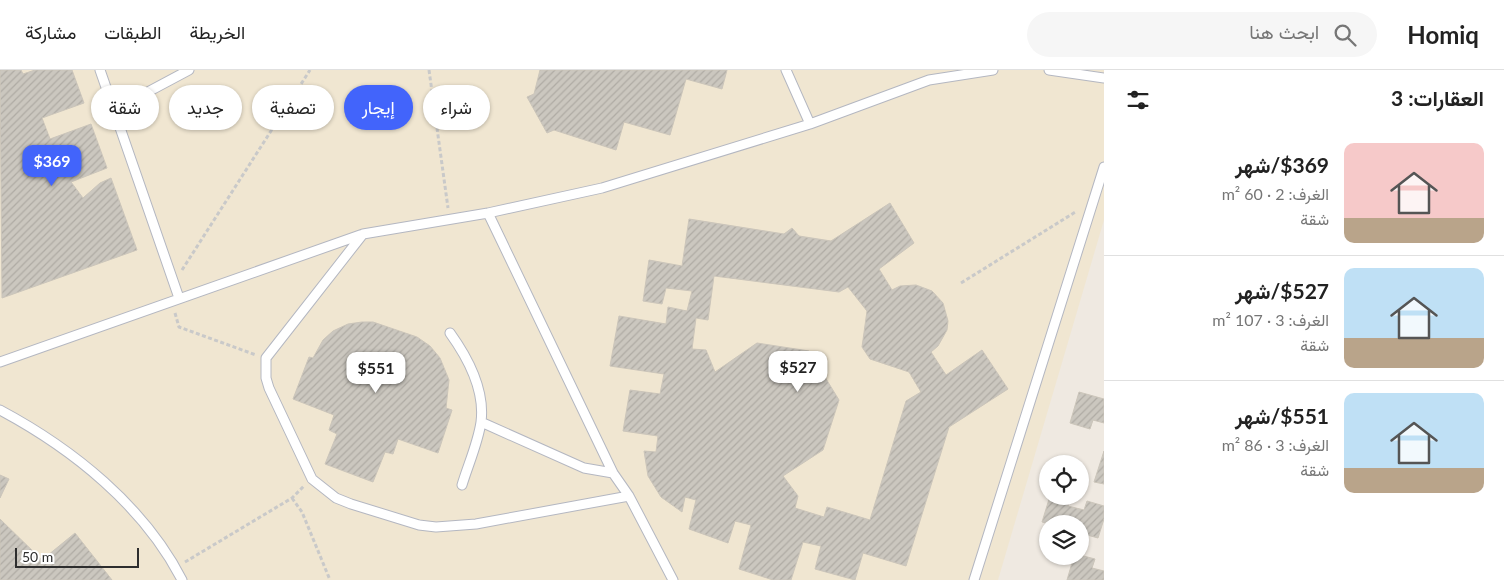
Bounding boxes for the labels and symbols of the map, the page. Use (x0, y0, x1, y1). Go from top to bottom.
pin: $369 (22, 144, 82, 187)
pin: $527 (768, 350, 828, 393)
pin: $551 (346, 352, 406, 394)
scale bar (15, 545, 139, 568)

